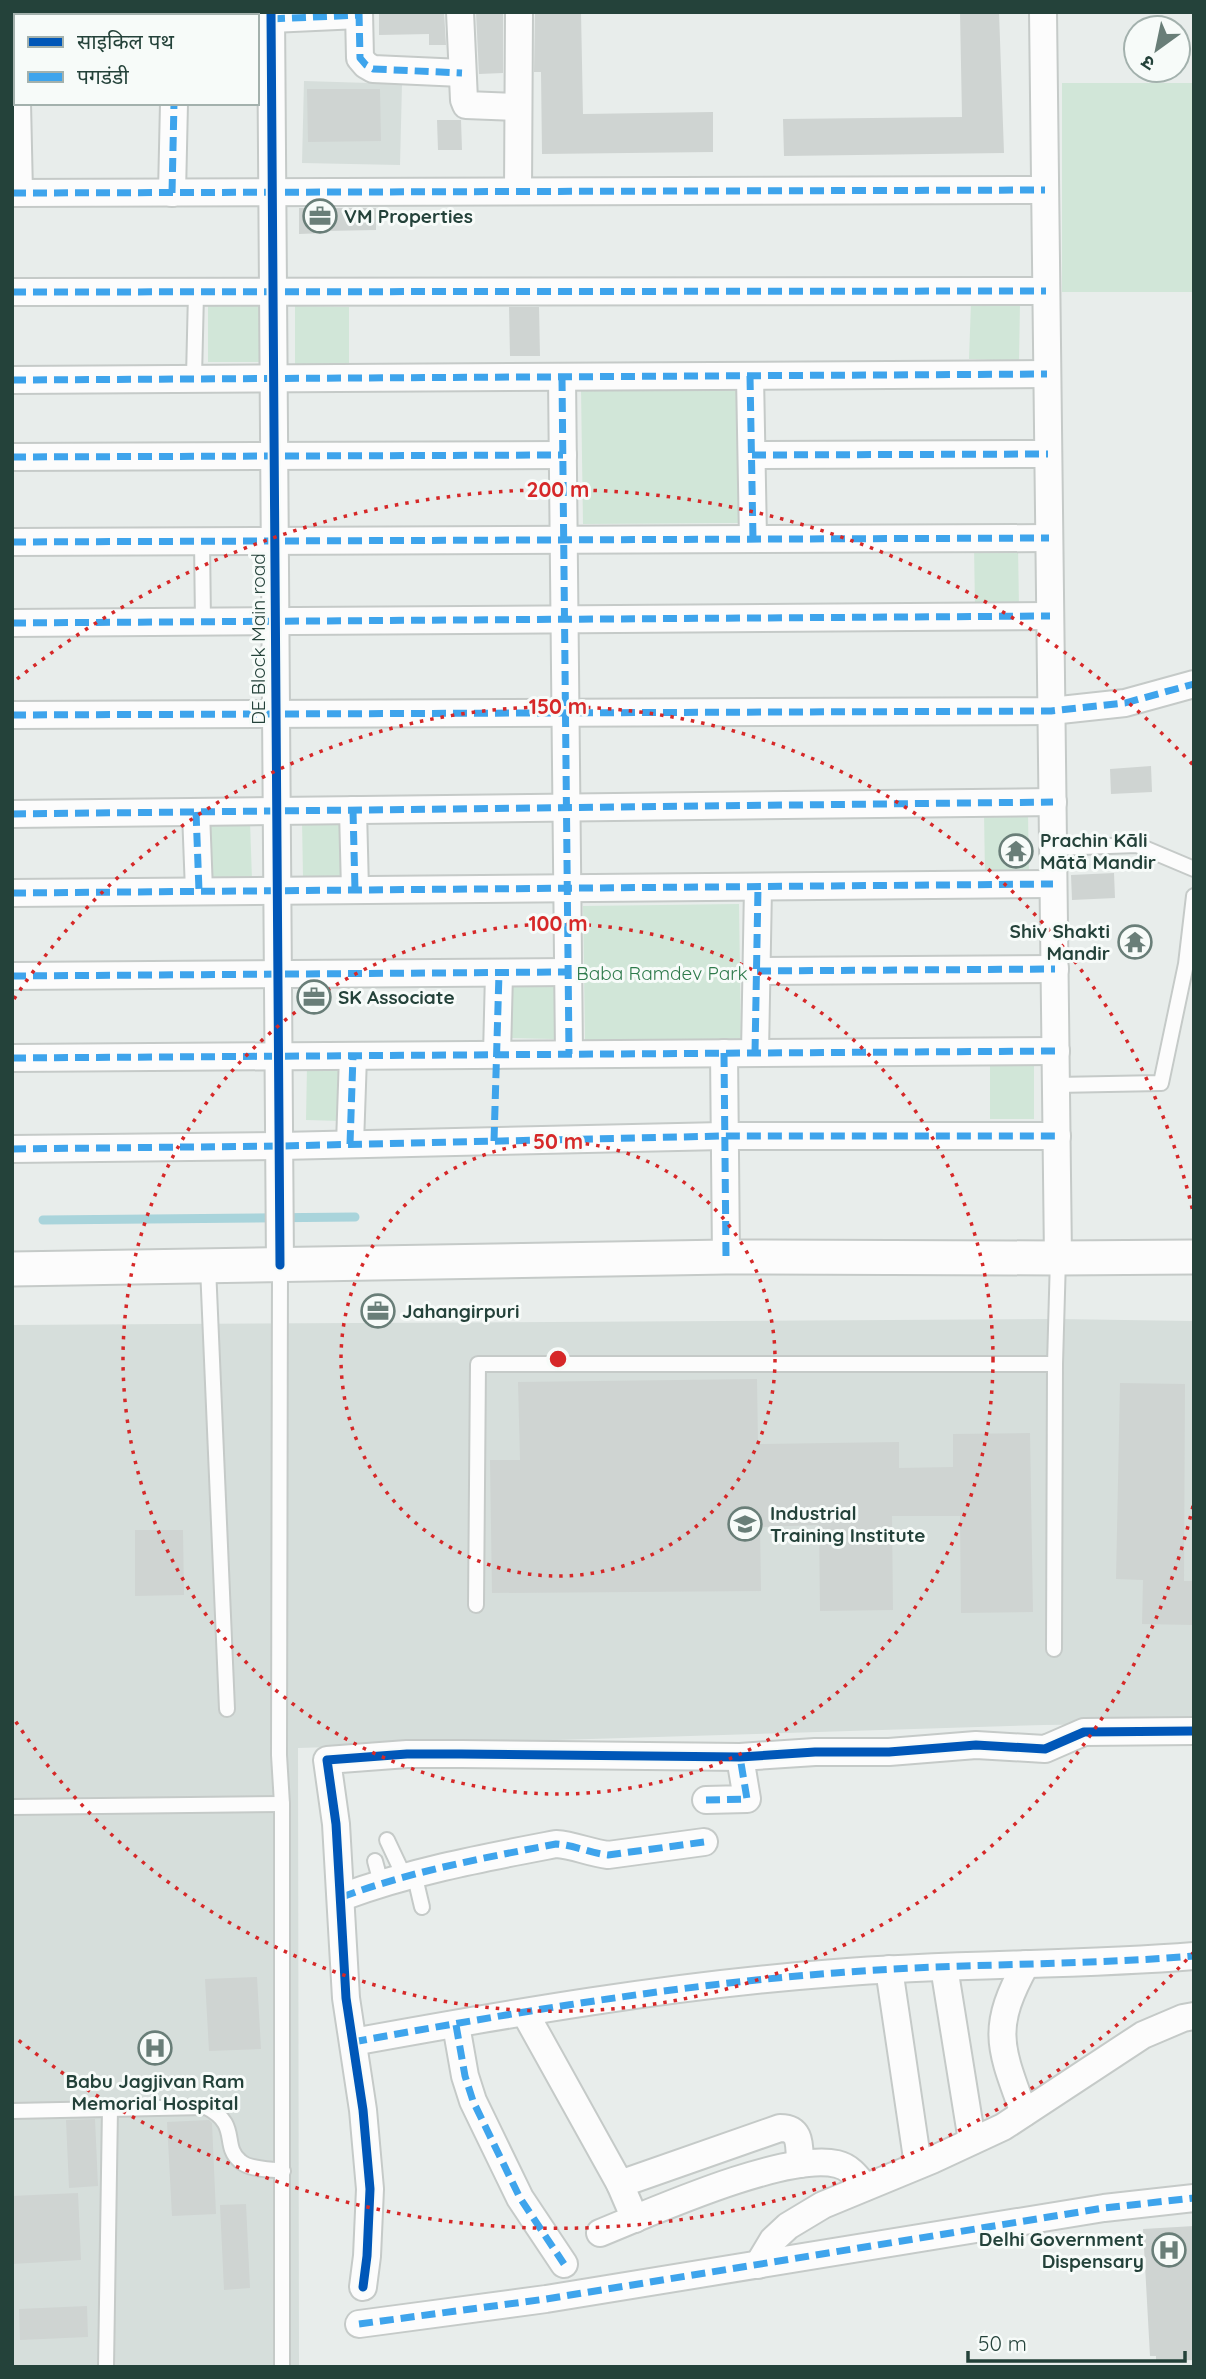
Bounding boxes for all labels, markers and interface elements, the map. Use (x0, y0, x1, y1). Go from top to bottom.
legend (14, 14, 259, 105)
north arrow (1122, 14, 1192, 84)
text: साइकिल पथ (77, 28, 174, 54)
text: उ (1136, 50, 1159, 76)
text: पगडंडी (77, 63, 129, 89)
office icon: VM Properties (301, 197, 339, 235)
place label: VM Properties (344, 204, 473, 228)
text: 200 m (527, 476, 589, 502)
street label: DE Block Main road (246, 553, 270, 725)
text: 150 m (529, 693, 587, 719)
place label: Prachin Kāli Mātā Mandir (1040, 828, 1156, 874)
temple icon: Prachin Kāli Mātā Mandir (997, 832, 1035, 870)
text: 100 m (528, 910, 588, 936)
place label: Shiv Shakti Mandir (1010, 919, 1110, 965)
temple icon: Shiv Shakti Mandir (1116, 923, 1154, 961)
park label: Baba Ramdev Park (576, 961, 748, 985)
office icon: SK Associate (295, 978, 333, 1016)
place label: SK Associate (338, 985, 455, 1009)
text: 50 m (533, 1128, 583, 1154)
office icon: Jahangirpuri (359, 1292, 397, 1330)
place label: Jahangirpuri (402, 1299, 519, 1323)
centre of rings (546, 1347, 570, 1371)
place label: Industrial Training Institute (770, 1501, 926, 1547)
school or university icon: Industrial Training Institute (726, 1505, 764, 1543)
hospital icon: Babu Jagjivan Ram Memorial Hospital (136, 2029, 174, 2067)
place label: Babu Jagjivan Ram Memorial Hospital (65, 2069, 245, 2115)
place label: Delhi Government Dispensary (979, 2227, 1144, 2273)
hospital icon: Delhi Government Dispensary (1150, 2231, 1188, 2269)
scale bar (968, 2320, 1185, 2364)
text: 50 m (978, 2330, 1027, 2356)

